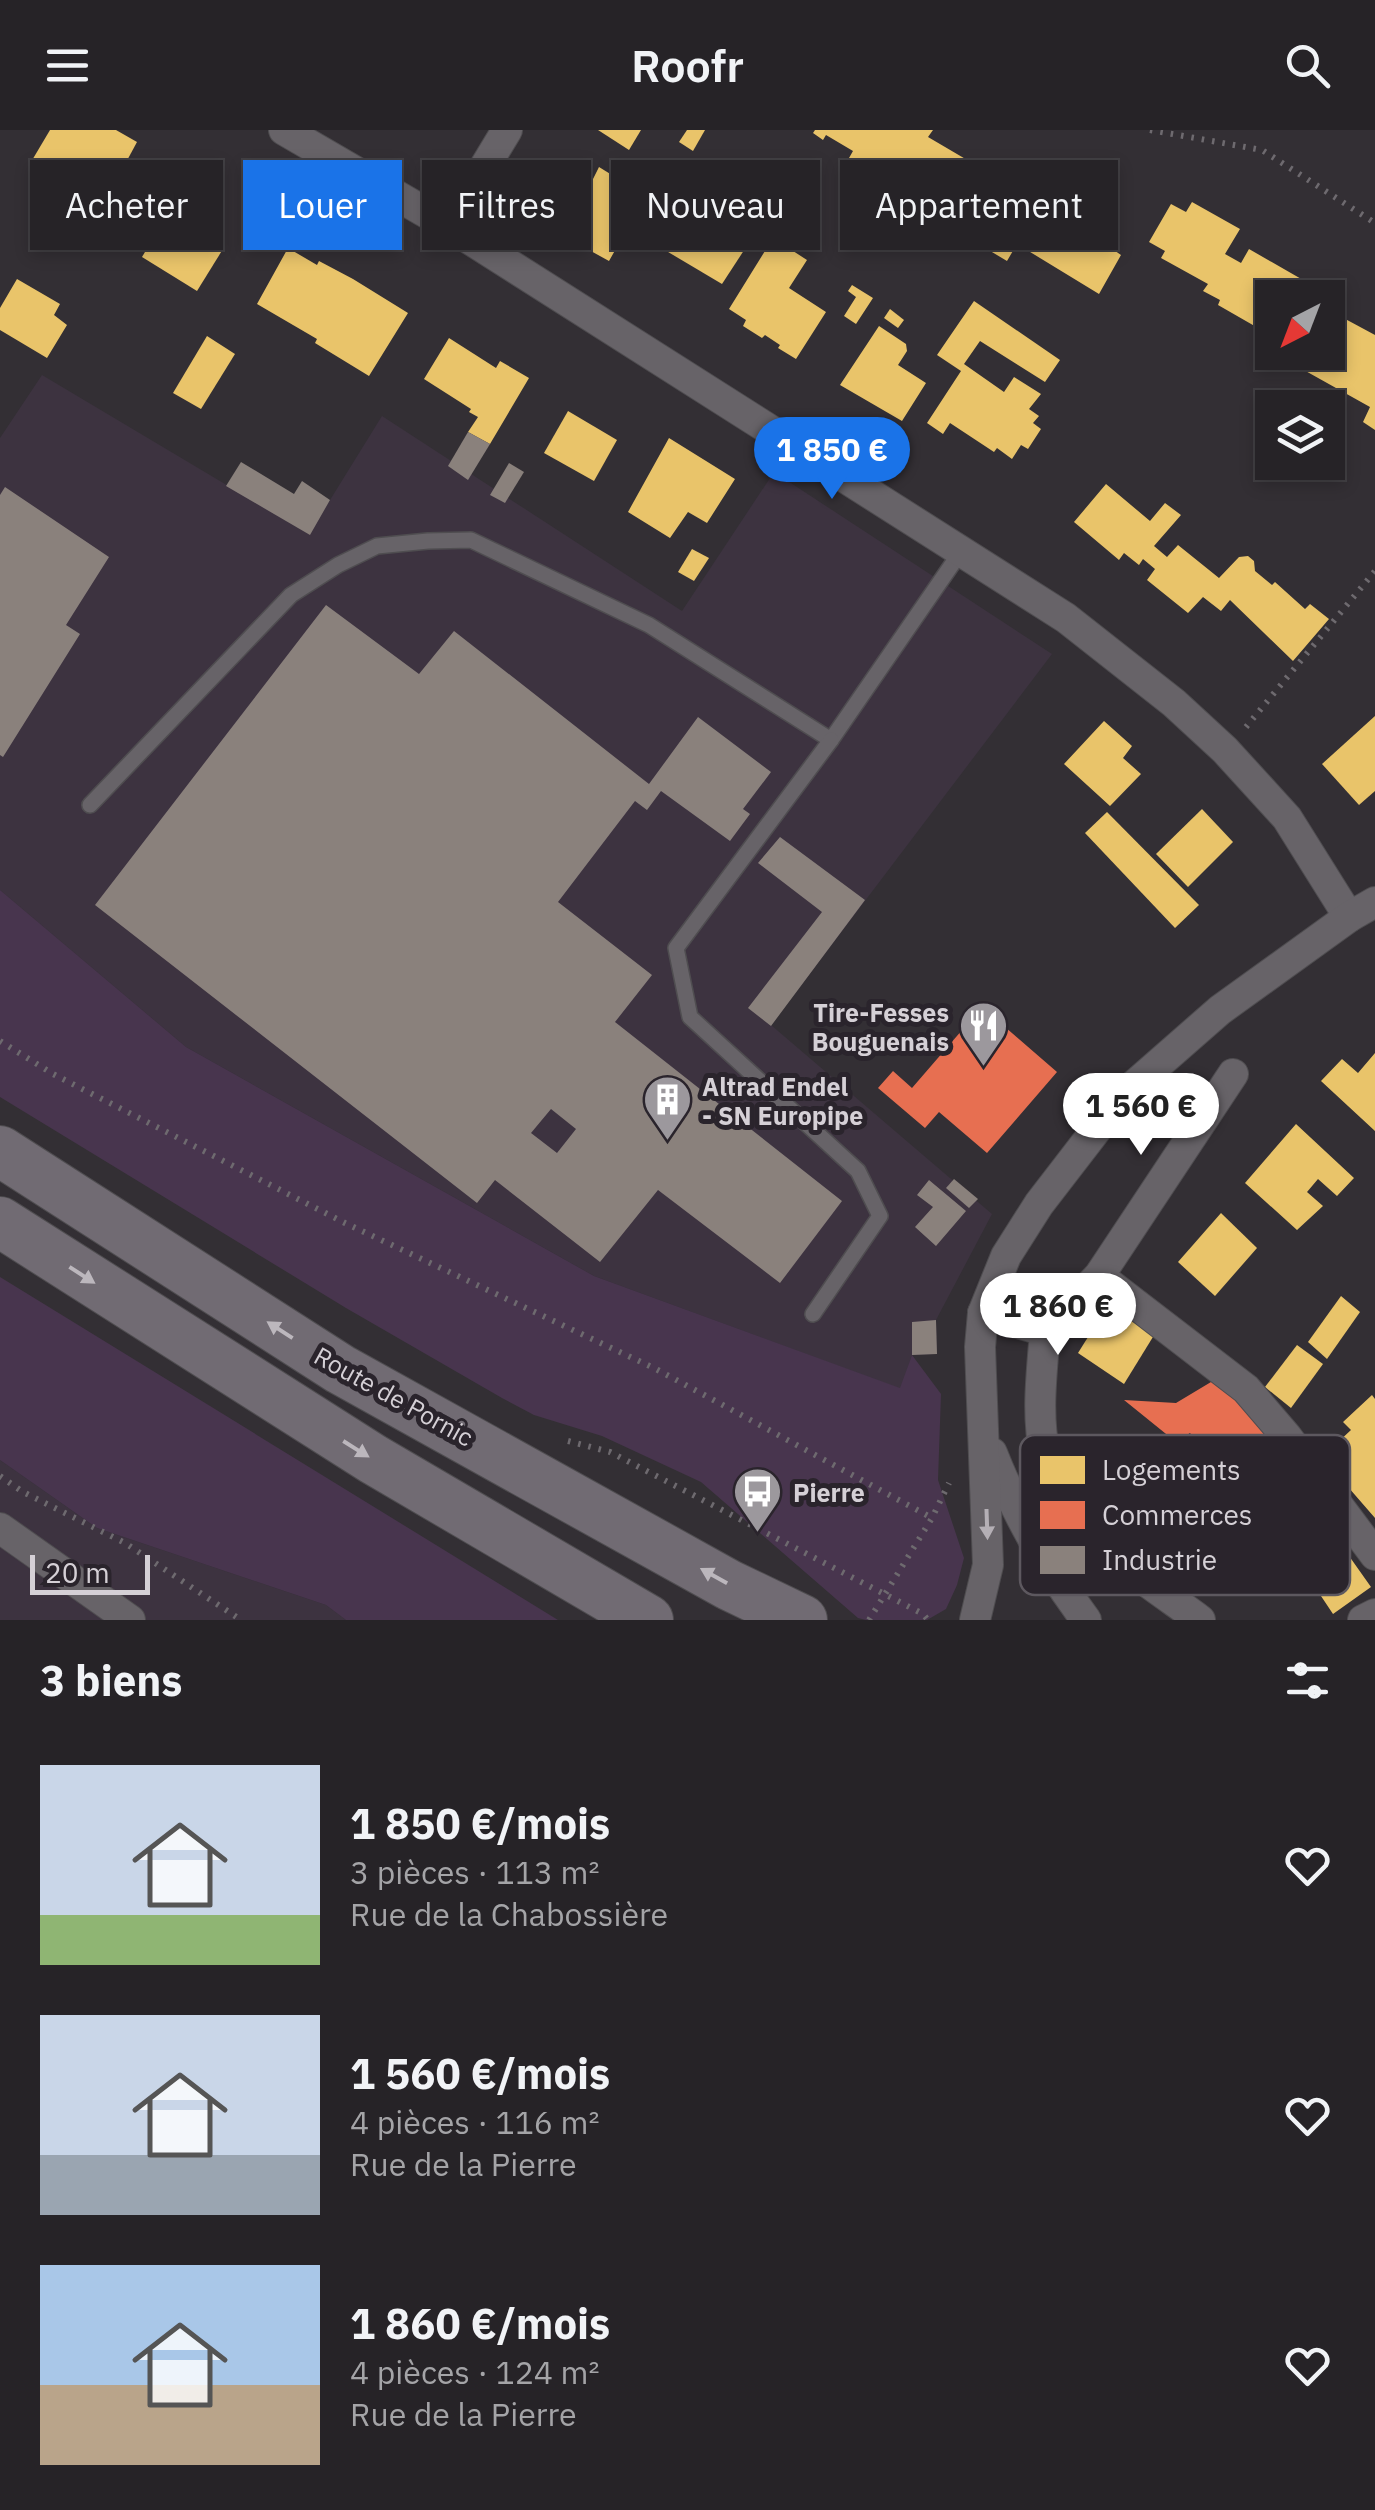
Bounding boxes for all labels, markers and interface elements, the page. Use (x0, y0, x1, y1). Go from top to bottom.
text: Roofr (631, 36, 744, 94)
icon: menu (40, 38, 95, 93)
icon: search (1280, 38, 1335, 93)
chip: Acheter (30, 160, 223, 250)
chip: Louer (243, 160, 402, 250)
chip: Filtres (422, 160, 591, 250)
chip: Nouveau (611, 160, 820, 250)
chip: Appartement (840, 160, 1118, 250)
north arrow (1255, 280, 1345, 370)
map controls (1255, 280, 1345, 480)
button: layers (1255, 390, 1345, 480)
pin: 1 850 € (740, 417, 924, 502)
text: 1 850 € (776, 428, 888, 470)
place label: Tire-Fesses Bouguenais (812, 996, 949, 1058)
restaurant icon: Tire-Fesses Bouguenais (958, 1000, 1010, 1068)
place label: Altrad Endel - SN Europipe (702, 1070, 863, 1132)
pin: 1 560 € (1049, 1073, 1233, 1158)
building icon: Altrad Endel - SN Europipe (641, 1074, 693, 1142)
text: 1 560 € (1085, 1084, 1197, 1126)
one-way arrow (68, 1265, 96, 1283)
pin: 1 860 € (966, 1273, 1150, 1358)
text: 1 860 € (1002, 1284, 1114, 1326)
one-way arrow (266, 1322, 293, 1340)
street label: Route de Pornic (309, 1339, 479, 1453)
legend (1020, 1435, 1350, 1595)
one-way arrow (342, 1440, 370, 1457)
text: Logements (1102, 1451, 1241, 1488)
bus stop icon: Pierre (732, 1466, 784, 1534)
place label: Pierre (793, 1476, 865, 1509)
text: Commerces (1102, 1496, 1252, 1533)
one-way arrow (979, 1509, 995, 1541)
text: Industrie (1102, 1541, 1217, 1578)
scale bar (30, 1550, 150, 1594)
text: 20 m (45, 1554, 110, 1591)
one-way arrow (700, 1568, 729, 1585)
text: 3 biens (40, 1653, 182, 1708)
icon: filters (1280, 1653, 1335, 1708)
text: 1 850 €/mois (350, 1796, 610, 1851)
icon: home (120, 1805, 240, 1925)
icon: heart (1280, 1838, 1335, 1893)
text: 3 pièces · 113 m² (350, 1851, 600, 1893)
text: Rue de la Chabossière (350, 1893, 668, 1935)
text: 1 560 €/mois (350, 2046, 610, 2101)
icon: home (120, 2055, 240, 2175)
icon: heart (1280, 2088, 1335, 2143)
text: 4 pièces · 116 m² (350, 2101, 600, 2143)
text: Rue de la Pierre (350, 2143, 577, 2185)
text: 1 860 €/mois (350, 2296, 610, 2351)
icon: home (120, 2305, 240, 2425)
icon: heart (1280, 2338, 1335, 2393)
text: 4 pièces · 124 m² (350, 2351, 600, 2393)
text: Rue de la Pierre (350, 2393, 577, 2435)

